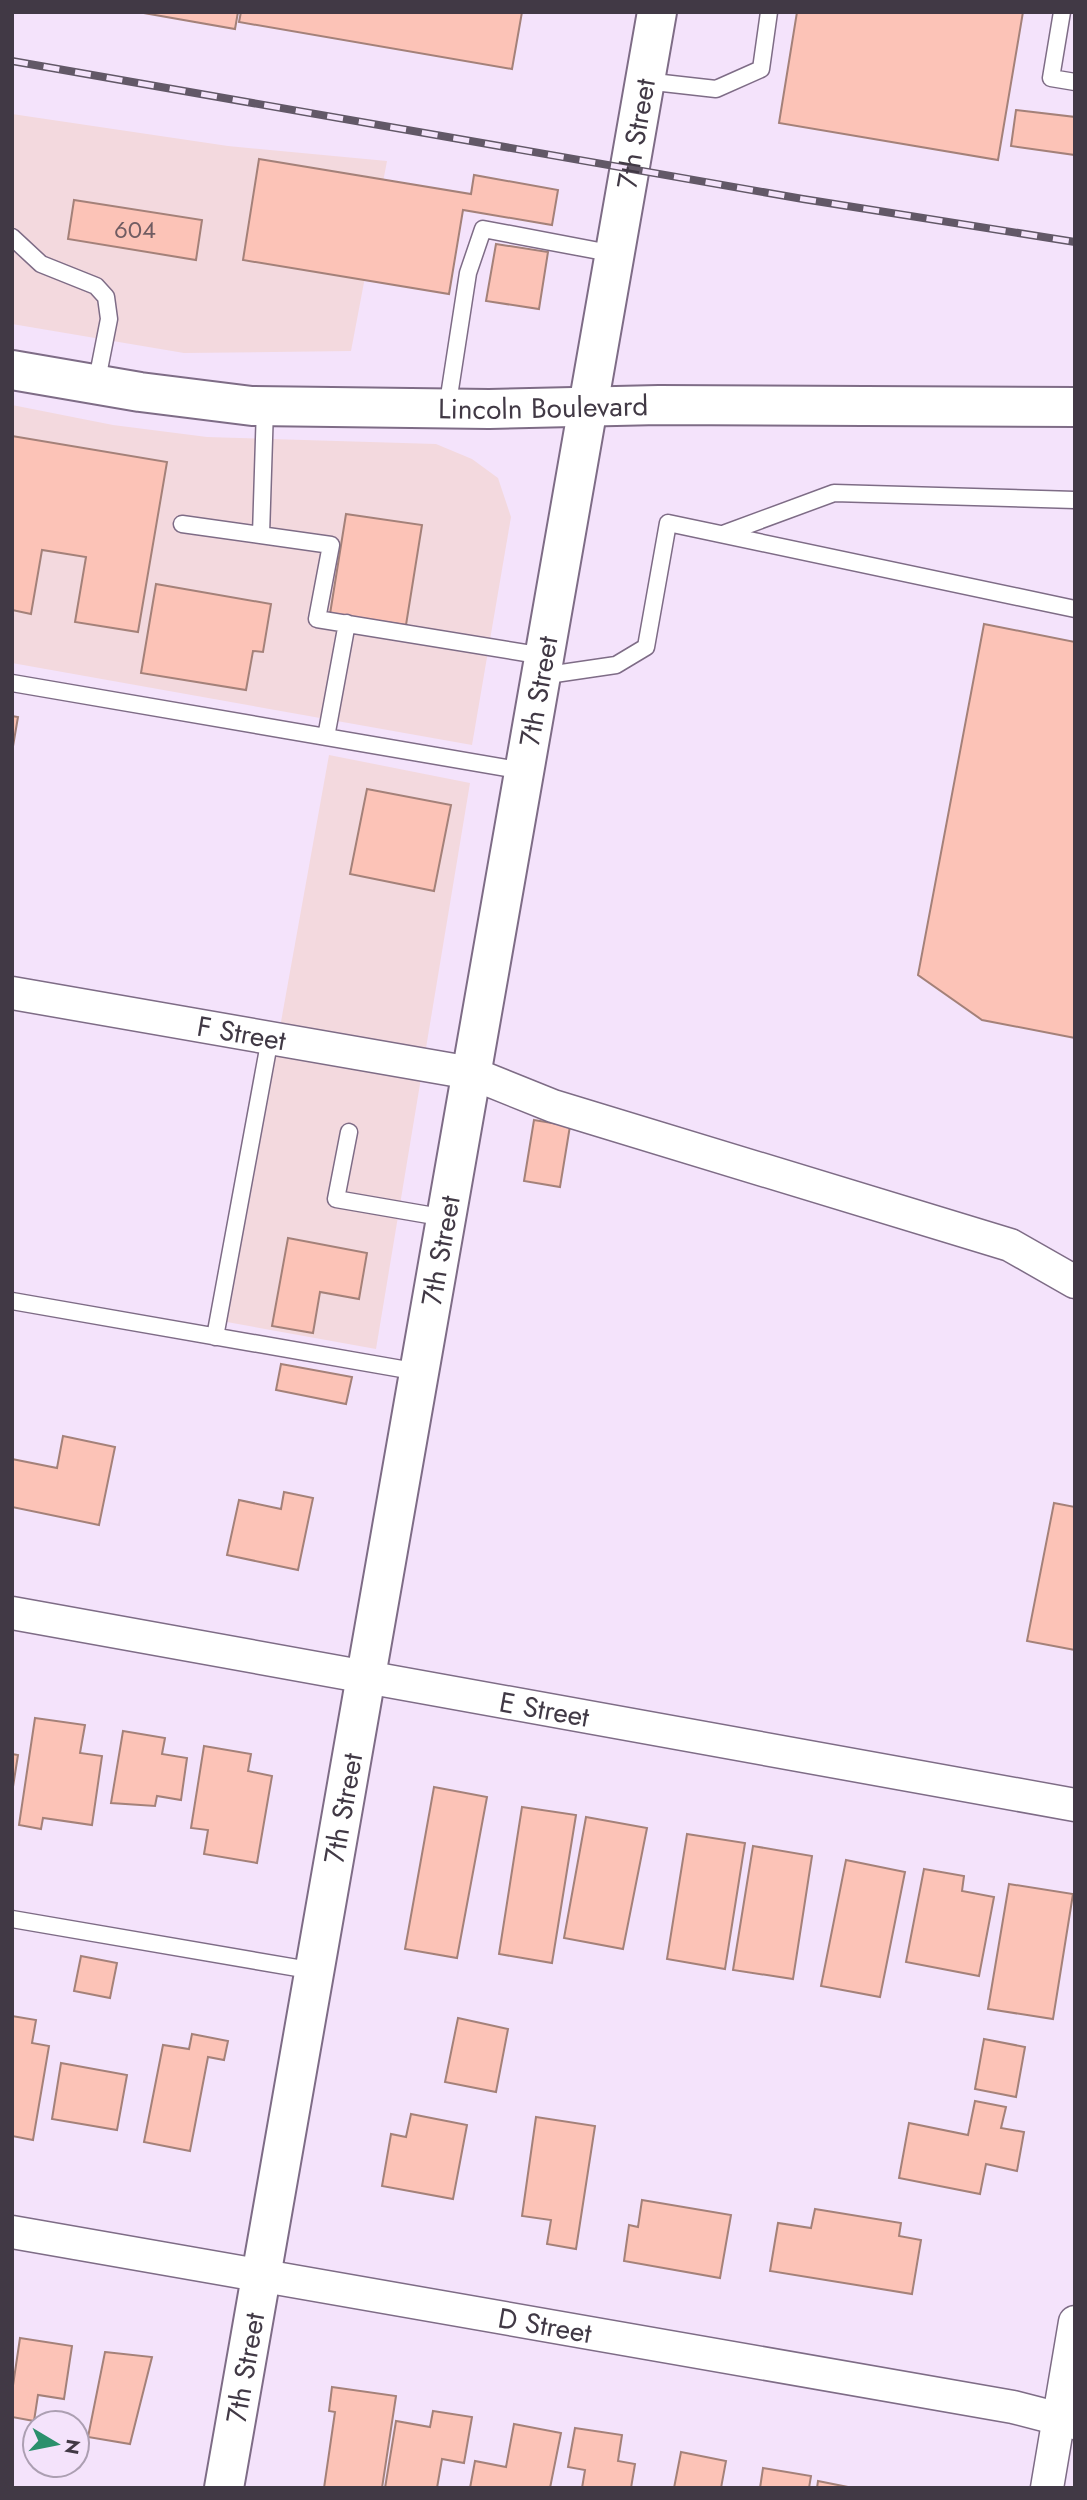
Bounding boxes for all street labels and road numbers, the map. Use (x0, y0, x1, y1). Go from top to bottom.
street label: 7th Street (606, 75, 666, 192)
street label: Lincoln Boulevard (438, 385, 649, 430)
street label: 7th Street (509, 633, 569, 750)
street label: F Street (194, 1006, 289, 1061)
street label: 7th Street (411, 1192, 471, 1309)
street label: E Street (496, 1681, 593, 1738)
street label: 7th Street (314, 1750, 373, 1867)
street label: D Street (495, 2297, 595, 2354)
street label: 7th Street (216, 2309, 275, 2426)

